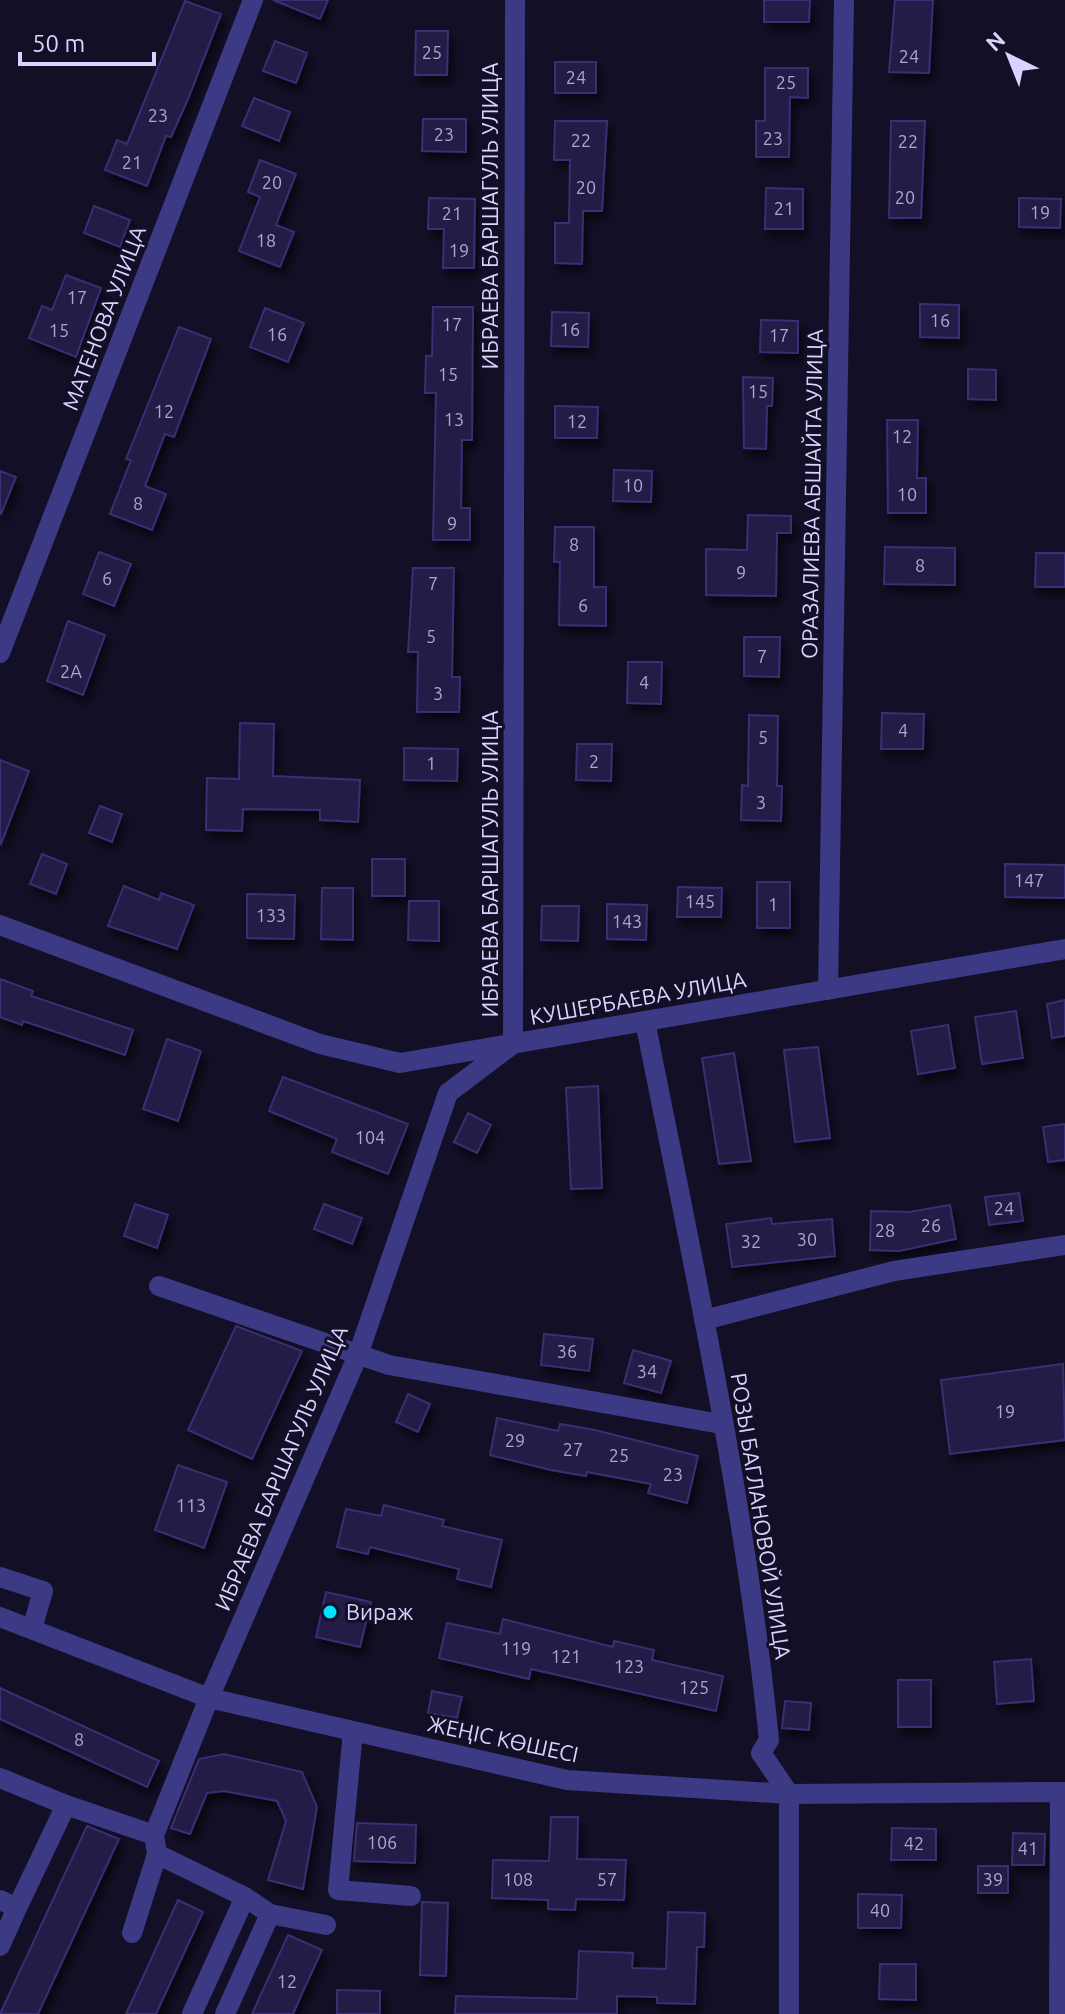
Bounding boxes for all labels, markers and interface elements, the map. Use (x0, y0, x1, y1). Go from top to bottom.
scale bar (20, 16, 154, 66)
north arrow (969, 16, 1049, 96)
text: N (980, 26, 1010, 56)
text: 50 m (32, 30, 85, 57)
house number: 25 (422, 42, 442, 62)
house number: 24 (899, 46, 919, 66)
street label: ИБРАЕВА БАРШАГУЛЬ УЛИЦА (477, 62, 502, 369)
house number: 24 (566, 67, 586, 87)
house number: 25 (776, 72, 796, 92)
house number: 23 (148, 105, 168, 125)
house number: 23 (434, 124, 454, 144)
house number: 23 (763, 128, 783, 148)
house number: 22 (571, 130, 591, 150)
house number: 22 (898, 131, 918, 151)
house number: 21 (122, 152, 142, 172)
house number: 20 (262, 172, 282, 192)
house number: 20 (576, 177, 596, 197)
house number: 20 (895, 187, 915, 207)
house number: 21 (774, 198, 794, 218)
house number: 19 (1030, 202, 1050, 222)
house number: 21 (442, 203, 462, 223)
street label: МАТЕНОВА УЛИЦА (57, 222, 150, 413)
house number: 18 (256, 230, 276, 250)
house number: 19 (449, 240, 469, 260)
house number: 17 (67, 287, 87, 307)
house number: 16 (930, 310, 950, 330)
house number: 17 (442, 314, 462, 334)
house number: 16 (560, 319, 580, 339)
house number: 15 (49, 320, 69, 340)
house number: 16 (267, 324, 287, 344)
house number: 17 (769, 325, 789, 345)
street label: ОРАЗАЛИЕВА АБШАЙТА УЛИЦА (796, 328, 827, 659)
house number: 15 (438, 364, 458, 384)
house number: 15 (748, 381, 768, 401)
house number: 12 (154, 401, 174, 421)
house number: 13 (444, 409, 464, 429)
house number: 12 (567, 411, 587, 431)
house number: 12 (892, 426, 912, 446)
house number: 10 (623, 475, 643, 495)
house number: 10 (897, 484, 917, 504)
house number: 8 (133, 493, 143, 513)
house number: 9 (447, 513, 457, 533)
house number: 8 (569, 534, 579, 554)
house number: 8 (915, 555, 925, 575)
house number: 9 (736, 562, 746, 582)
house number: 6 (102, 568, 112, 588)
house number: 7 (428, 573, 438, 593)
house number: 6 (578, 595, 588, 615)
house number: 5 (426, 626, 436, 646)
house number: 7 (757, 646, 767, 666)
house number: 2А (60, 661, 82, 681)
house number: 4 (639, 672, 649, 692)
house number: 3 (433, 683, 443, 703)
street label: ИБРАЕВА БАРШАГУЛЬ УЛИЦА (477, 710, 502, 1017)
house number: 4 (898, 720, 908, 740)
house number: 5 (758, 727, 768, 747)
house number: 2 (589, 751, 599, 771)
house number: 1 (426, 753, 436, 773)
house number: 3 (756, 792, 766, 812)
house number: 147 (1014, 870, 1044, 890)
house number: 145 (685, 891, 715, 911)
house number: 1 (768, 894, 778, 914)
house number: 133 (256, 905, 286, 925)
house number: 143 (612, 911, 642, 931)
street label: КУШЕРБАЕВА УЛИЦА (528, 966, 749, 1029)
house number: 104 (355, 1127, 385, 1147)
house number: 24 (994, 1198, 1014, 1218)
house number: 26 (921, 1215, 941, 1235)
house number: 28 (875, 1220, 895, 1240)
house number: 30 (797, 1229, 817, 1249)
house number: 32 (741, 1231, 761, 1251)
street label: ИБРАЕВА БАРШАГУЛЬ УЛИЦА (209, 1321, 352, 1614)
house number: 36 (557, 1341, 577, 1361)
house number: 34 (637, 1361, 657, 1381)
street label: РОЗЫ БАГЛАНОВОЙ УЛИЦА (727, 1371, 797, 1662)
house number: 19 (995, 1401, 1015, 1421)
house number: 29 (505, 1430, 525, 1450)
house number: 27 (563, 1439, 583, 1459)
house number: 25 (609, 1445, 629, 1465)
house number: 23 (663, 1464, 683, 1484)
house number: 113 (176, 1495, 206, 1515)
place label: Вираж (346, 1599, 413, 1624)
marker: Вираж (321, 1603, 339, 1621)
house number: 119 (501, 1638, 531, 1658)
house number: 121 (551, 1646, 581, 1666)
house number: 123 (614, 1656, 644, 1676)
house number: 125 (679, 1677, 709, 1697)
street label: ЖЕҢІС КӨШЕСІ (425, 1710, 581, 1767)
house number: 8 (74, 1729, 84, 1749)
house number: 106 (367, 1832, 397, 1852)
house number: 42 (904, 1833, 924, 1853)
house number: 41 (1018, 1838, 1038, 1858)
house number: 108 (503, 1869, 533, 1889)
house number: 57 (597, 1869, 617, 1889)
house number: 39 (983, 1869, 1003, 1889)
house number: 40 (870, 1900, 890, 1920)
house number: 12 (277, 1971, 297, 1991)

